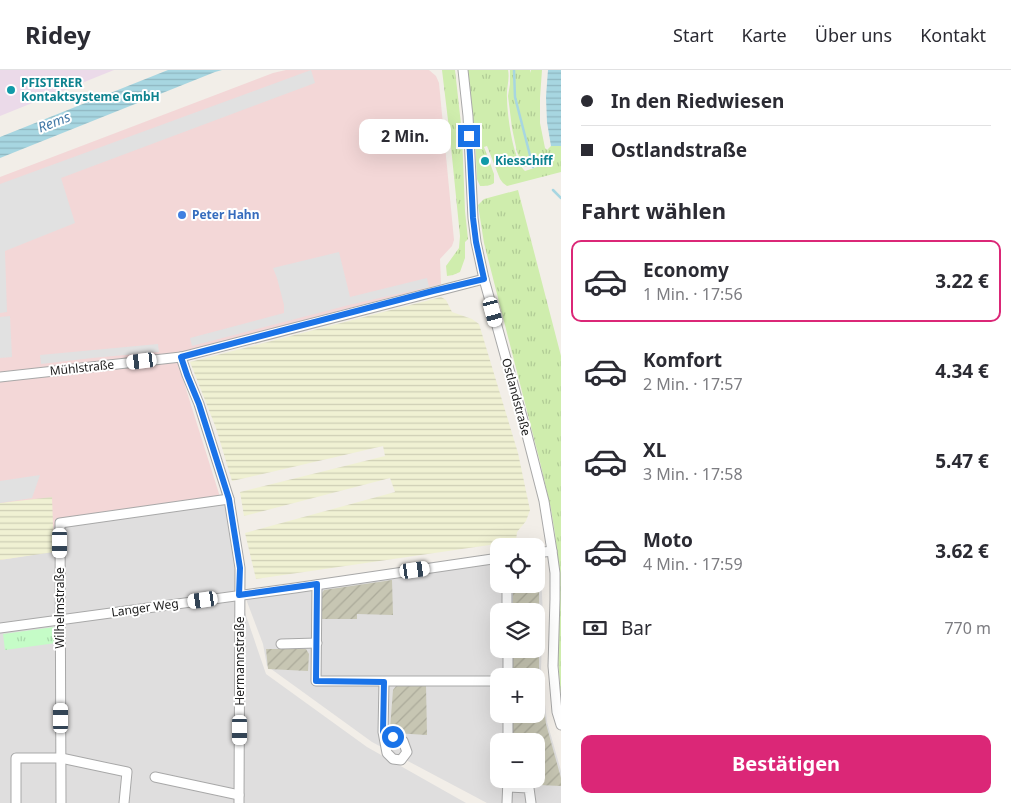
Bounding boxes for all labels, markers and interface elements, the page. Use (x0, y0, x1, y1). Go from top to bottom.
text: Ridey (25, 18, 91, 51)
text: Start (673, 23, 713, 47)
text: Karte (741, 23, 787, 47)
text: Über uns (815, 23, 892, 47)
text: Kontakt (920, 23, 986, 47)
place label: PFISTERER Kontaktsysteme GmbH (21, 74, 160, 105)
marker: PFISTERER Kontaktsysteme GmbH (5, 84, 17, 96)
text: In den Riedwiesen (611, 88, 784, 114)
water label: Rems (35, 107, 73, 136)
callout: 2 Min. (359, 118, 452, 154)
text: 2 Min. (381, 125, 429, 147)
route end (458, 125, 480, 147)
text: Ostlandstraße (611, 137, 747, 163)
place label: Kiesschiff (495, 152, 553, 169)
marker: Kiesschiff (479, 155, 491, 167)
text: Fahrt wählen (581, 195, 726, 225)
place label: Peter Hahn (192, 206, 259, 223)
marker: Peter Hahn (176, 209, 188, 221)
text: Economy (643, 257, 729, 283)
icon: car (583, 259, 628, 304)
text: 3.22 € (935, 268, 989, 294)
text: 1 Min. · 17:56 (643, 283, 743, 305)
car (481, 296, 504, 328)
text: Komfort (643, 347, 722, 373)
icon: car (583, 349, 628, 394)
car (126, 352, 157, 370)
street label: Mühlstraße (49, 356, 115, 379)
street label: Ostlandstraße (498, 356, 535, 438)
text: 4.34 € (935, 358, 989, 384)
text: 2 Min. · 17:57 (643, 373, 743, 395)
text: XL (643, 437, 666, 463)
icon: car (583, 439, 628, 484)
text: 5.47 € (935, 448, 989, 474)
text: 3 Min. · 17:58 (643, 463, 743, 485)
text: Moto (643, 527, 693, 553)
car (52, 528, 67, 558)
icon: car (583, 529, 628, 574)
map controls (490, 538, 545, 788)
button: locate (490, 538, 545, 593)
text: 3.62 € (935, 538, 989, 564)
text: 4 Min. · 17:59 (643, 553, 743, 575)
car (399, 560, 430, 580)
street label: Wilhelmstraße (51, 567, 68, 649)
car (187, 590, 218, 610)
street label: Langer Weg (110, 594, 180, 621)
button: layers (490, 603, 545, 658)
icon: cash (581, 614, 609, 642)
text: Bar (621, 615, 652, 641)
street label: Hermannstraße (231, 616, 248, 706)
text: 770 m (944, 617, 991, 639)
button: + (490, 668, 545, 723)
car (53, 703, 68, 733)
car (232, 715, 247, 745)
route start (382, 726, 404, 748)
button: − (490, 733, 545, 788)
button: Bestätigen (581, 735, 991, 793)

